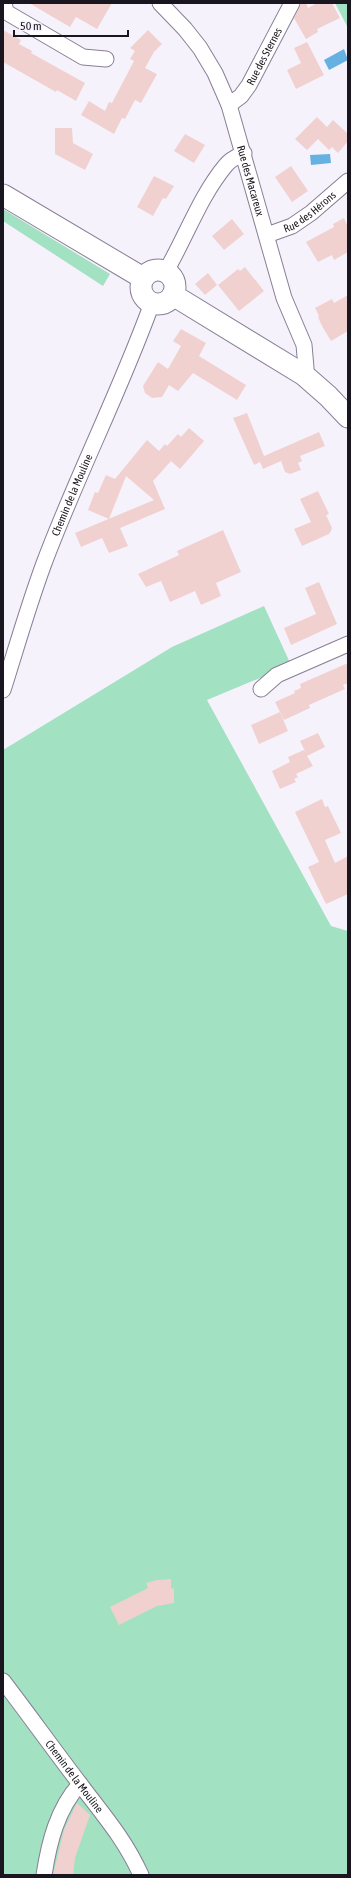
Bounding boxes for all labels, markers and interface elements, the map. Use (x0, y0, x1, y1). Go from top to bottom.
scale bar (14, 12, 128, 38)
text: 50 m (20, 19, 42, 33)
street label: Rue des Sternes (244, 25, 284, 87)
street label: Rue des Macareux (235, 144, 266, 218)
street label: Rue des Hérons (282, 188, 338, 235)
street label: Chemin de la Mouline (49, 452, 95, 538)
street label: Chemin de la Mouline (43, 1738, 106, 1815)

